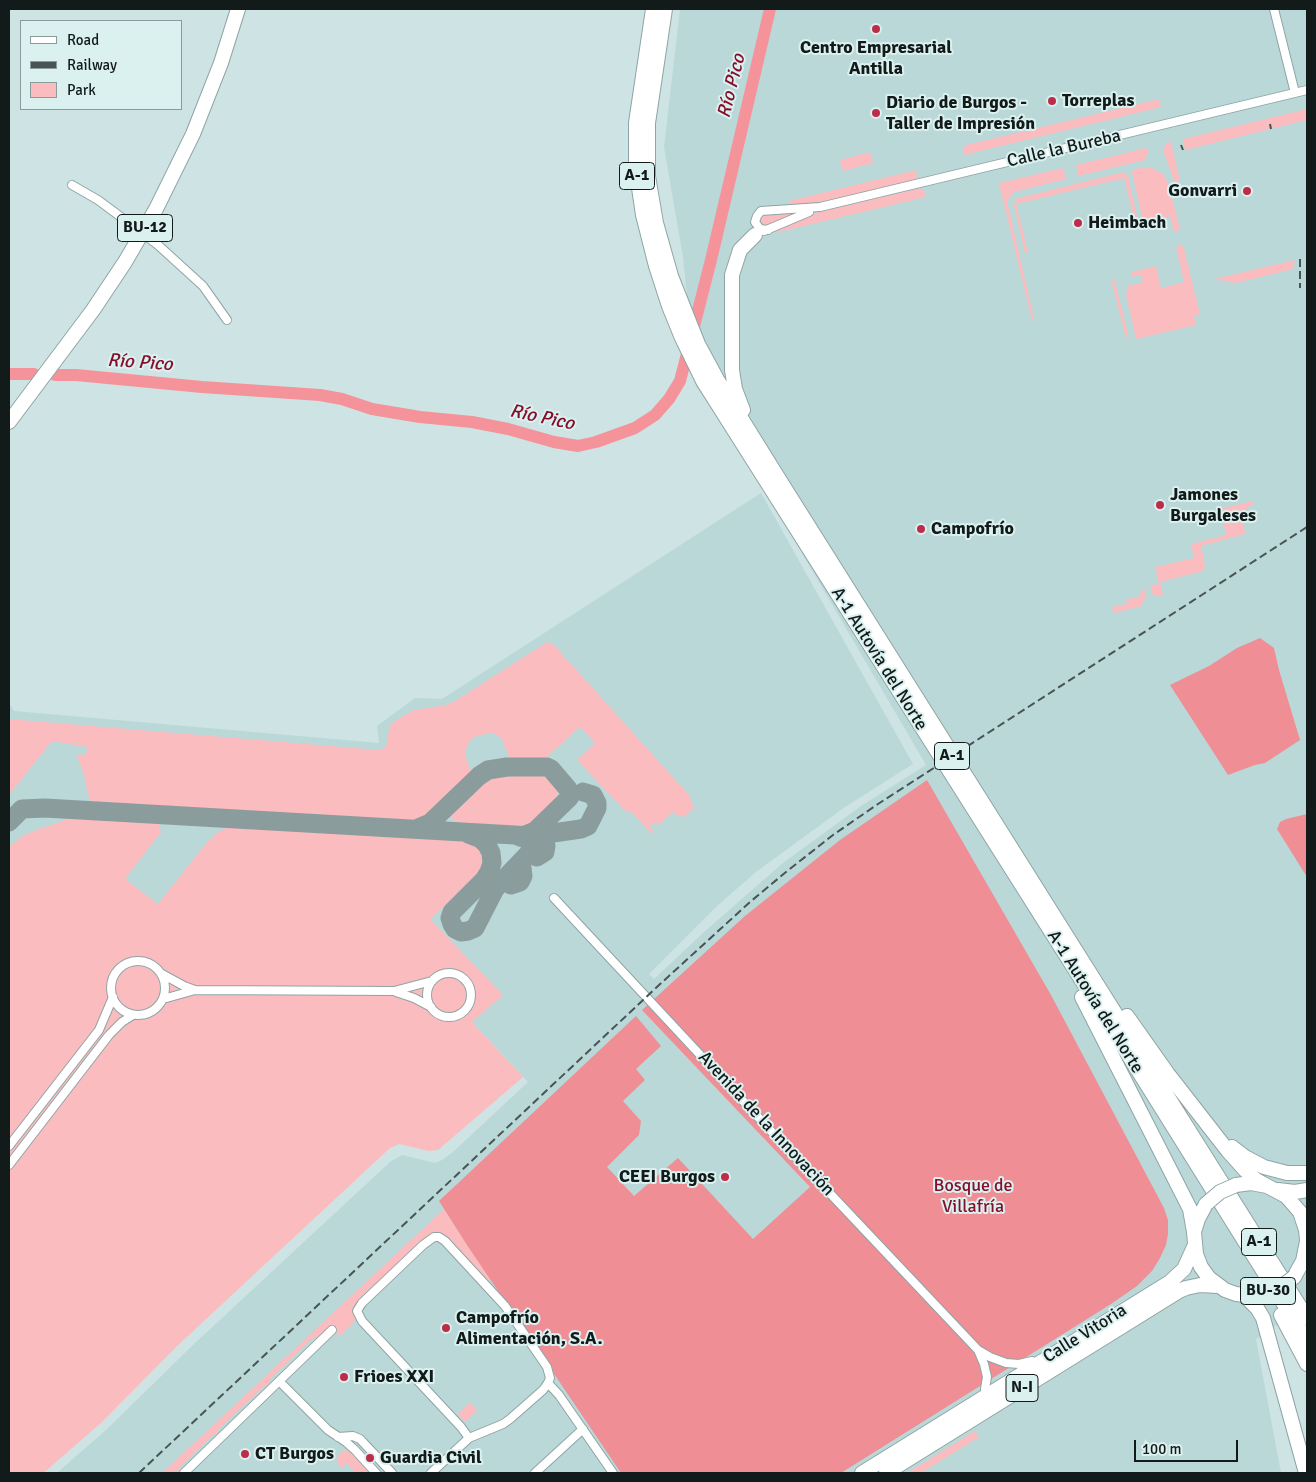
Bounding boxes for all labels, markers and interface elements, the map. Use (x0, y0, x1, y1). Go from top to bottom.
legend (20, 20, 182, 110)
marker: Centro Empresarial Antilla (870, 23, 882, 35)
text: Road (67, 31, 99, 49)
place label: Centro Empresarial Antilla (800, 37, 952, 80)
water label: Río Pico (713, 52, 751, 120)
text: Railway (67, 56, 117, 74)
text: Park (67, 81, 96, 99)
place label: Torreplas (1062, 90, 1135, 112)
place label: Diario de Burgos - Taller de Impresión (886, 92, 1035, 134)
marker: Torreplas (1046, 95, 1058, 107)
marker: Diario de Burgos - Taller de Impresión (870, 107, 882, 119)
street label: Calle la Bureba (1005, 125, 1123, 173)
road number: A-1 (620, 162, 654, 190)
place label: Gonvarri (1168, 180, 1237, 202)
marker: Gonvarri (1241, 185, 1253, 197)
place label: Heimbach (1088, 212, 1166, 234)
road number: BU-12 (118, 214, 172, 242)
marker: Heimbach (1072, 217, 1084, 229)
water label: Río Pico (107, 349, 173, 377)
water label: Río Pico (508, 400, 576, 436)
place label: Jamones Burgaleses (1170, 484, 1256, 526)
marker: Jamones Burgaleses (1154, 499, 1166, 511)
place label: Campofrío (931, 518, 1014, 540)
marker: Campofrío (915, 523, 927, 535)
street label: A-1 Autovía del Norte (826, 583, 932, 735)
road number: A-1 (934, 742, 970, 769)
street label: A-1 Autovía del Norte (1042, 926, 1148, 1078)
street label: Avenida de la Innovación (693, 1047, 839, 1201)
place label: CEEI Burgos (619, 1166, 715, 1188)
marker: CEEI Burgos (719, 1171, 731, 1183)
park label: Bosque de Villafría (934, 1175, 1012, 1218)
road number: A-1 (1242, 1228, 1276, 1256)
road number: BU-30 (1240, 1278, 1296, 1304)
street label: Calle Vitoria (1039, 1300, 1131, 1368)
place label: Campofrío Alimentación, S.A. (456, 1307, 603, 1350)
marker: Campofrío Alimentación, S.A. (440, 1322, 452, 1334)
place label: Frioes XXI (354, 1366, 434, 1388)
marker: Frioes XXI (338, 1371, 350, 1383)
road number: N-I (1006, 1375, 1038, 1402)
scale bar (1136, 1430, 1240, 1462)
text: 100 m (1142, 1440, 1182, 1458)
place label: CT Burgos (255, 1443, 334, 1465)
place label: Guardia Civil (380, 1447, 482, 1469)
marker: CT Burgos (239, 1448, 251, 1460)
marker: Guardia Civil (364, 1452, 376, 1464)

